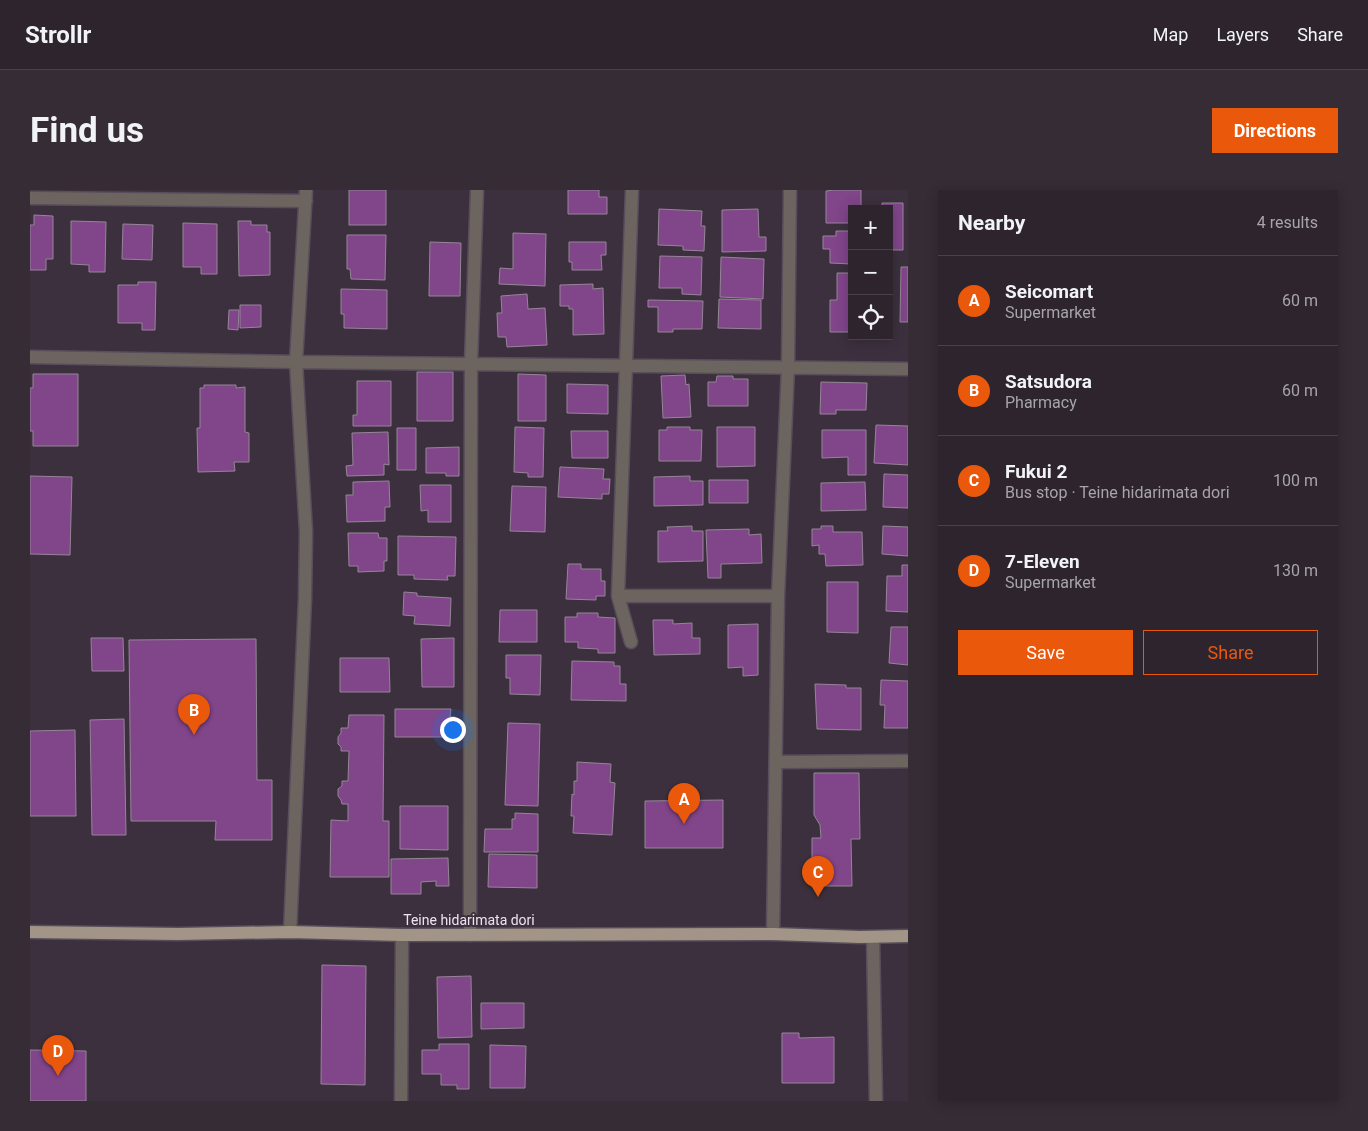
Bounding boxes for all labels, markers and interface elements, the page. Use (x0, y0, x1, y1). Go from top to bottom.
text: Strollr (25, 21, 91, 49)
text: Map (1153, 24, 1188, 45)
text: Layers (1216, 24, 1269, 45)
text: Share (1297, 24, 1343, 45)
button: Directions (1212, 108, 1338, 153)
text: Find us (30, 110, 144, 151)
map controls (848, 205, 893, 340)
button: + (848, 205, 893, 250)
text: Nearby (958, 211, 1025, 235)
text: 4 results (1257, 213, 1318, 232)
button: − (848, 250, 893, 295)
text: Seicomart (1005, 280, 1093, 303)
text: A (969, 291, 979, 310)
text: 60 m (1282, 291, 1318, 310)
button: locate (848, 295, 893, 340)
text: Supermarket (1005, 303, 1096, 322)
text: Satsudora (1005, 370, 1092, 393)
text: B (969, 381, 979, 400)
text: 60 m (1282, 381, 1318, 400)
text: Pharmacy (1005, 393, 1077, 412)
text: Fukui 2 (1005, 460, 1067, 483)
text: C (969, 471, 979, 490)
text: 100 m (1273, 471, 1318, 490)
text: Bus stop · Teine hidarimata dori (1005, 483, 1230, 502)
text: 7-Eleven (1005, 550, 1080, 573)
text: D (969, 561, 979, 580)
text: 130 m (1273, 561, 1318, 580)
text: Supermarket (1005, 573, 1096, 592)
button: Save (958, 630, 1133, 675)
button: Share (1143, 630, 1318, 675)
pin: B (178, 694, 210, 735)
your location (440, 717, 466, 743)
pin: A (668, 783, 700, 824)
pin: C (802, 856, 834, 897)
street label: Teine hidarimata dori (403, 912, 535, 928)
pin: D (42, 1035, 74, 1076)

